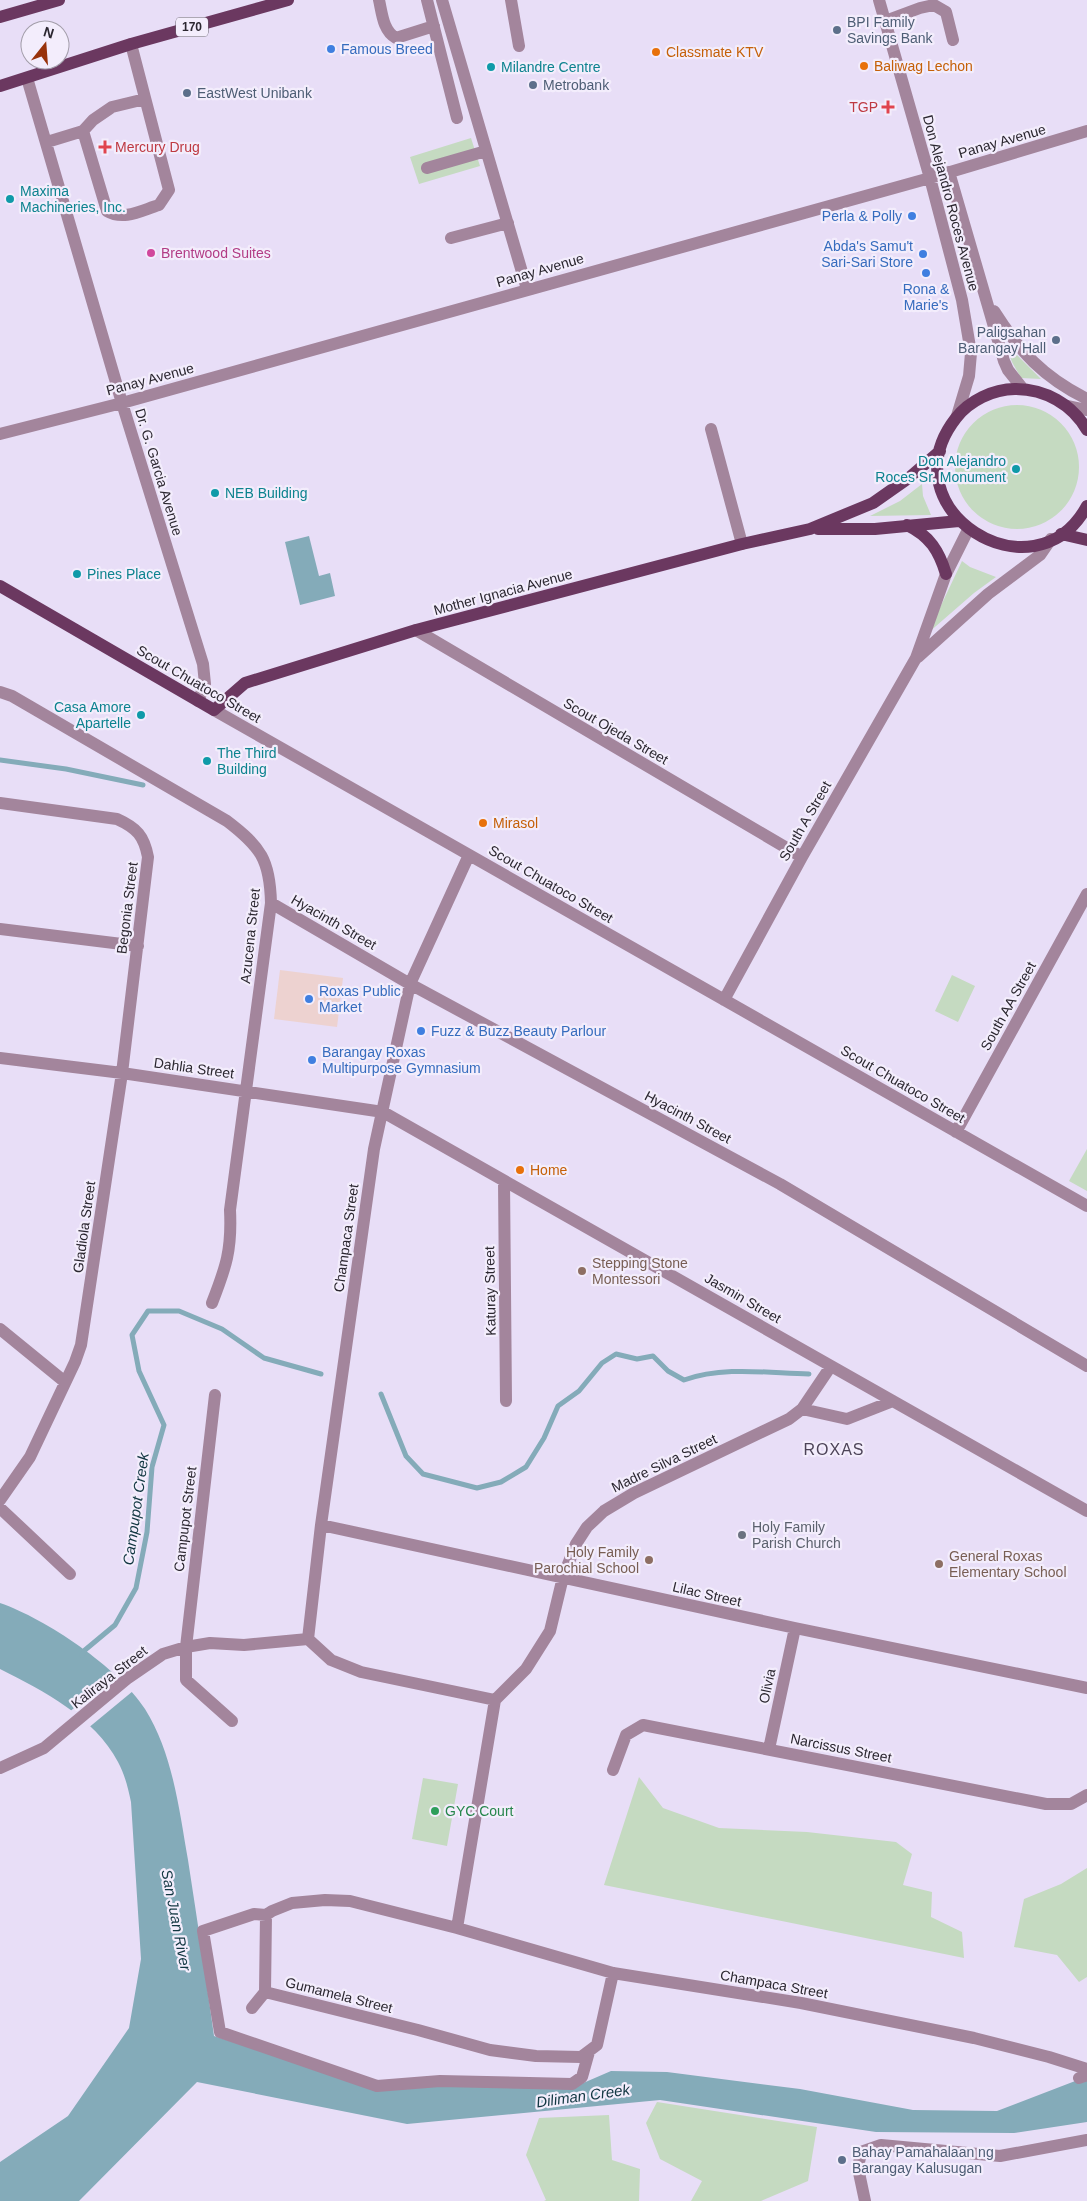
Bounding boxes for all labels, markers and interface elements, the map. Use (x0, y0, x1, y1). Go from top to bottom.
place label: BPI Family Savings Bank (847, 14, 934, 46)
road number: 170 (176, 18, 208, 36)
north arrow (20, 20, 70, 70)
text: N (42, 23, 56, 42)
marker: BPI Family Savings Bank (831, 24, 843, 36)
place label: Famous Breed (341, 41, 433, 57)
marker: Famous Breed (325, 43, 337, 55)
place label: Classmate KTV (666, 44, 764, 60)
marker: Classmate KTV (650, 46, 662, 58)
place label: Baliwag Lechon (874, 58, 973, 74)
place label: Milandre Centre (501, 59, 601, 75)
marker: Baliwag Lechon (858, 60, 870, 72)
marker: Milandre Centre (485, 61, 497, 73)
place label: Metrobank (543, 77, 610, 93)
marker: Metrobank (527, 79, 539, 91)
place label: EastWest Unibank (197, 85, 313, 101)
marker: EastWest Unibank (181, 87, 193, 99)
place label: TGP (849, 99, 878, 115)
marker: TGP (882, 101, 894, 113)
street label: Don Alejandro Roces Avenue (920, 113, 982, 293)
street label: Panay Avenue (957, 121, 1048, 161)
place label: Mercury Drug (115, 139, 200, 155)
marker: Mercury Drug (99, 141, 111, 153)
place label: Maxima Machineries, Inc. (20, 183, 126, 215)
marker: Maxima Machineries, Inc. (4, 193, 16, 205)
place label: Perla & Polly (822, 208, 902, 224)
marker: Perla & Polly (906, 210, 918, 222)
place label: Abda's Samu't Sari-Sari Store (821, 238, 913, 270)
place label: Brentwood Suites (161, 245, 271, 261)
marker: Brentwood Suites (145, 247, 157, 259)
marker: Abda's Samu't Sari-Sari Store (917, 248, 929, 260)
street label: Panay Avenue (495, 250, 586, 290)
marker: Rona & Marie's (920, 267, 932, 279)
place label: Rona & Marie's (903, 281, 950, 313)
place label: Paligsahan Barangay Hall (958, 324, 1046, 356)
marker: Paligsahan Barangay Hall (1050, 334, 1062, 346)
street label: Panay Avenue (104, 360, 196, 398)
street label: Dr. G. Garcia Avenue (132, 407, 186, 538)
place label: Don Alejandro Roces Sr. Monument (875, 453, 1006, 485)
marker: Don Alejandro Roces Sr. Monument (1010, 463, 1022, 475)
place label: NEB Building (225, 485, 308, 501)
marker: NEB Building (209, 487, 221, 499)
place label: Pines Place (87, 566, 161, 582)
street label: Mother Ignacia Avenue (432, 566, 574, 618)
marker: Pines Place (71, 568, 83, 580)
street label: Scout Chuatoco Street (134, 642, 264, 726)
street label: Scout Ojeda Street (561, 694, 671, 768)
place label: Casa Amore Apartelle (54, 699, 131, 731)
marker: Casa Amore Apartelle (135, 709, 147, 721)
place label: The Third Building (217, 745, 277, 777)
marker: The Third Building (201, 755, 213, 767)
street label: South A Street (776, 778, 834, 864)
place label: Mirasol (493, 815, 538, 831)
marker: Mirasol (477, 817, 489, 829)
street label: Scout Chuatoco Street (486, 842, 616, 926)
street label: Begonia Street (113, 861, 141, 955)
street label: Azucena Street (237, 887, 263, 984)
street label: Hyacinth Street (289, 891, 380, 953)
street label: South AA Street (977, 959, 1039, 1053)
place label: Roxas Public Market (319, 983, 401, 1015)
marker: Roxas Public Market (303, 993, 315, 1005)
place label: Fuzz & Buzz Beauty Parlour (431, 1023, 606, 1039)
marker: Fuzz & Buzz Beauty Parlour (415, 1025, 427, 1037)
street label: Scout Chuatoco Street (838, 1042, 968, 1126)
place label: Barangay Roxas Multipurpose Gymnasium (322, 1044, 481, 1076)
street label: Dahlia Street (153, 1054, 235, 1082)
marker: Barangay Roxas Multipurpose Gymnasium (306, 1054, 318, 1066)
street label: Hyacinth Street (642, 1087, 734, 1147)
place label: Home (530, 1162, 568, 1178)
marker: Home (514, 1164, 526, 1176)
street label: Gladiola Street (70, 1180, 98, 1274)
street label: Champaca Street (330, 1183, 362, 1293)
street label: Katuray Street (481, 1246, 499, 1336)
place label: Stepping Stone Montessori (592, 1255, 688, 1287)
marker: Stepping Stone Montessori (576, 1265, 588, 1277)
street label: Jasmin Street (702, 1270, 784, 1326)
street label: Madre Silva Street (609, 1431, 719, 1495)
district label: ROXAS (803, 1441, 865, 1458)
water label: Campupot Creek (119, 1450, 152, 1566)
street label: Campupot Street (171, 1465, 199, 1573)
place label: Holy Family Parish Church (752, 1519, 841, 1551)
marker: Holy Family Parish Church (736, 1529, 748, 1541)
place label: Holy Family Parochial School (534, 1544, 639, 1576)
place label: General Roxas Elementary School (949, 1548, 1067, 1580)
marker: Holy Family Parochial School (643, 1554, 655, 1566)
marker: General Roxas Elementary School (933, 1558, 945, 1570)
street label: Lilac Street (671, 1578, 743, 1610)
street label: Kaliraya Street (68, 1642, 150, 1712)
street label: Olivia (756, 1667, 779, 1705)
street label: Narcissus Street (789, 1730, 893, 1766)
place label: GYC Court (445, 1803, 514, 1819)
marker: GYC Court (429, 1805, 441, 1817)
water label: San Juan River (158, 1868, 195, 1973)
street label: Champaca Street (719, 1967, 829, 2001)
street label: Gumamela Street (284, 1974, 394, 2016)
water label: Diliman Creek (535, 2080, 632, 2110)
place label: Bahay Pamahalaan ng Barangay Kalusugan (852, 2144, 994, 2176)
marker: Bahay Pamahalaan ng Barangay Kalusugan (836, 2154, 848, 2166)

